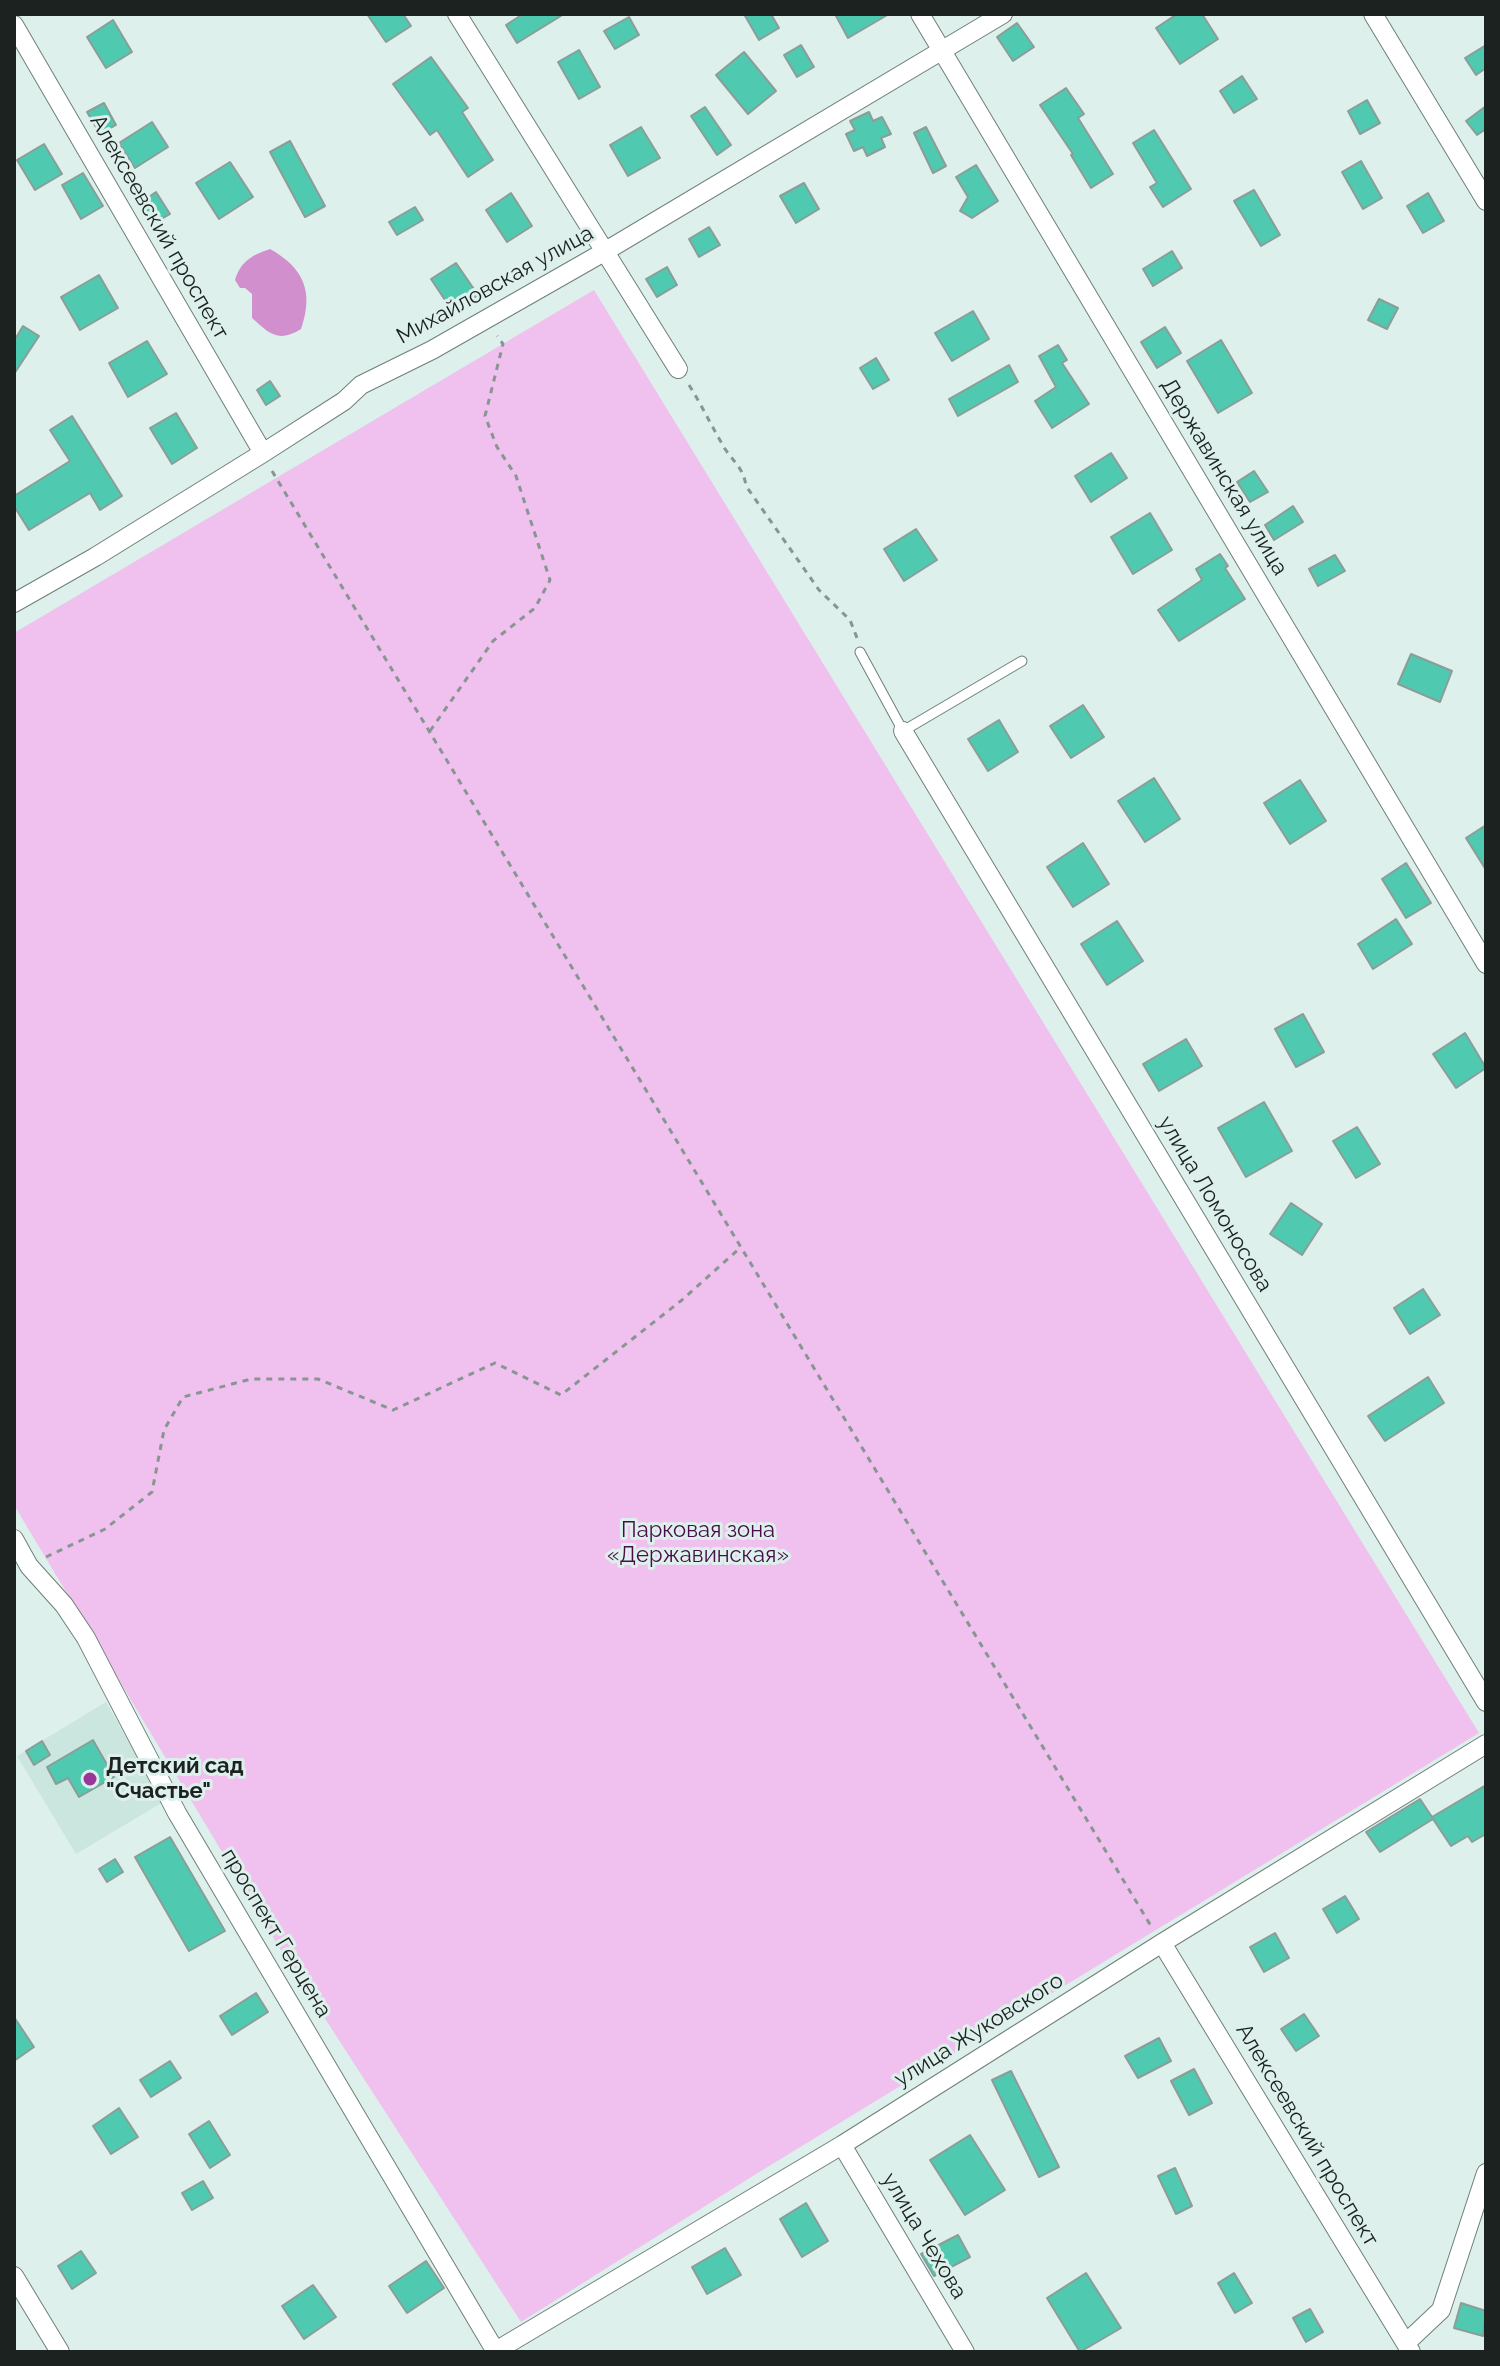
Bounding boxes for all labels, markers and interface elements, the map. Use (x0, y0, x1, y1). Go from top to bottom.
street label: Алексеевский проспект (84, 110, 234, 344)
street label: Михайловская улица (392, 220, 598, 350)
street label: Державинская улица (1155, 374, 1293, 580)
street label: улица Ломоносова (1152, 1111, 1278, 1297)
park label: Парковая зона «Державинская» (607, 1517, 789, 1568)
place label: Детский сад "Счастье" (106, 1753, 244, 1804)
marker: Детский сад "Счастье" (81, 1770, 99, 1788)
street label: проспект Герцена (215, 1844, 337, 2022)
street label: улица Жуковского (890, 1967, 1068, 2093)
street label: Алексеевский проспект (1230, 2019, 1384, 2251)
street label: улица Чехова (876, 2168, 972, 2304)

